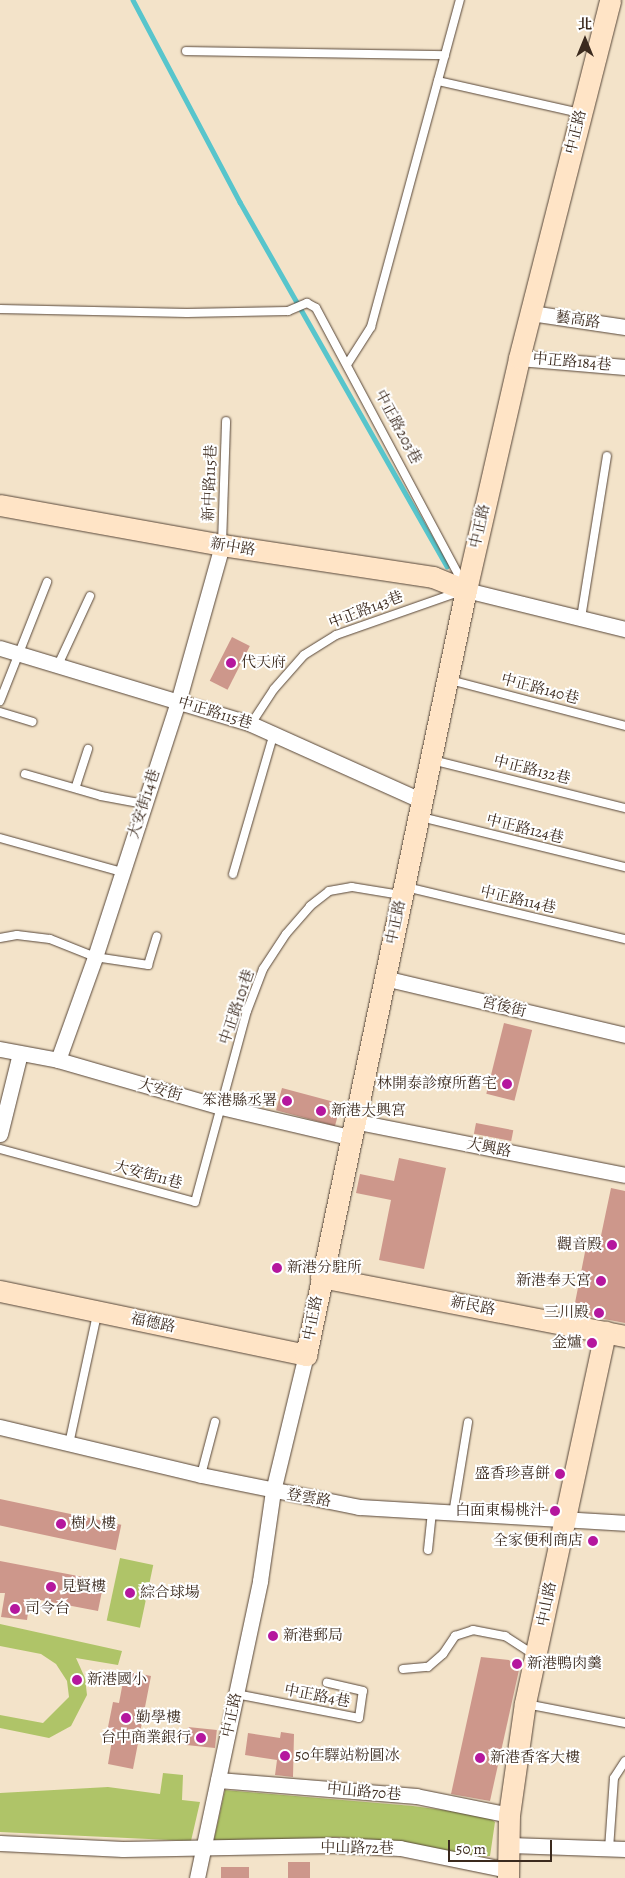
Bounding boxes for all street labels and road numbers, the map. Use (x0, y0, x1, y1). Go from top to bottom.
street label: 中正路 (562, 108, 590, 156)
street label: 藝高路 (554, 308, 602, 332)
street label: 中正路184巷 (532, 350, 612, 374)
street label: 中正路203巷 (371, 387, 425, 467)
street label: 新中路115巷 (200, 444, 220, 522)
street label: 中正路 (466, 502, 494, 550)
street label: 新中路 (209, 535, 257, 559)
street label: 中正路143巷 (326, 588, 406, 632)
street label: 中正路140巷 (499, 670, 581, 708)
street label: 中正路115巷 (176, 693, 254, 733)
street label: 中正路132巷 (492, 752, 572, 788)
street label: 大安街14巷 (124, 767, 164, 841)
street label: 中正路124巷 (484, 811, 566, 847)
street label: 中正路114巷 (478, 883, 558, 917)
street label: 中正路 (383, 898, 409, 946)
street label: 中正路101巷 (216, 967, 258, 1047)
street label: 宮後街 (480, 993, 528, 1021)
street label: 大安街 (136, 1075, 184, 1105)
street label: 大興路 (465, 1135, 513, 1161)
street label: 大安街11巷 (112, 1157, 184, 1193)
street label: 新民路 (449, 1293, 497, 1319)
street label: 中正路 (300, 1294, 326, 1342)
street label: 福德路 (129, 1310, 177, 1336)
street label: 登雲路 (285, 1485, 333, 1511)
street label: 中山路 (534, 1580, 560, 1628)
street label: 中正路4巷 (282, 1681, 352, 1711)
street label: 中正路 (219, 1691, 245, 1739)
street label: 中山路70巷 (326, 1780, 402, 1804)
street label: 中山路72巷 (320, 1838, 394, 1858)

